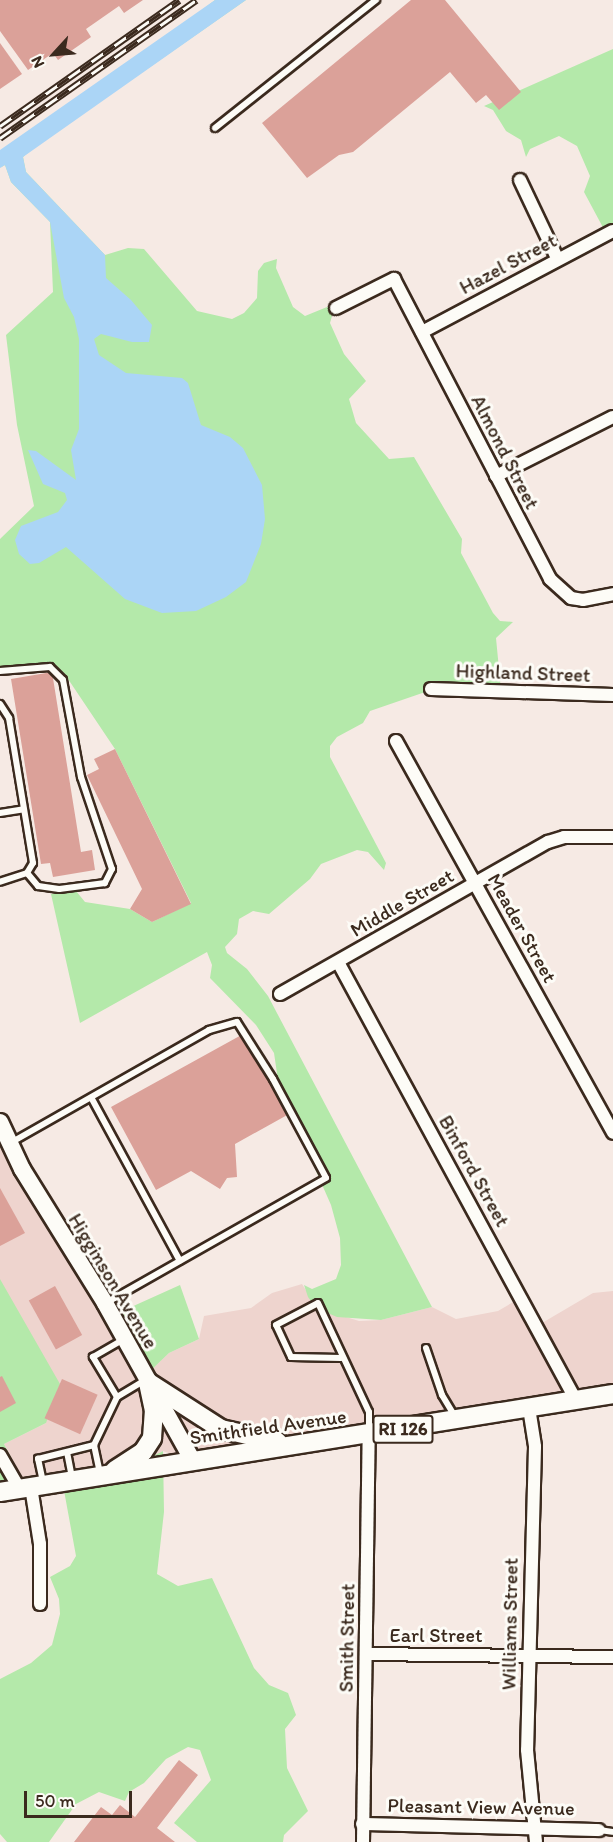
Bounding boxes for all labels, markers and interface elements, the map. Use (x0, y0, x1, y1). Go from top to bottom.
north arrow (24, 24, 84, 84)
text: N (26, 53, 48, 71)
street label: Hazel Street (456, 229, 560, 299)
street label: Almond Street (466, 391, 544, 513)
street label: Highland Street (455, 659, 591, 687)
street label: Middle Street (346, 864, 458, 942)
street label: Meader Street (482, 869, 562, 987)
street label: Binford Street (434, 1111, 514, 1231)
street label: Higginson Avenue (63, 1209, 163, 1353)
street label: Smithfield Avenue (189, 1404, 347, 1450)
road number: RI 126 (372, 1414, 434, 1444)
street label: Williams Street (497, 1558, 523, 1690)
street label: Smith Street (334, 1583, 360, 1693)
street label: Earl Street (390, 1623, 482, 1647)
scale bar (27, 1779, 135, 1817)
text: 50 m (35, 1790, 75, 1812)
street label: Pleasant View Avenue (388, 1793, 574, 1821)

